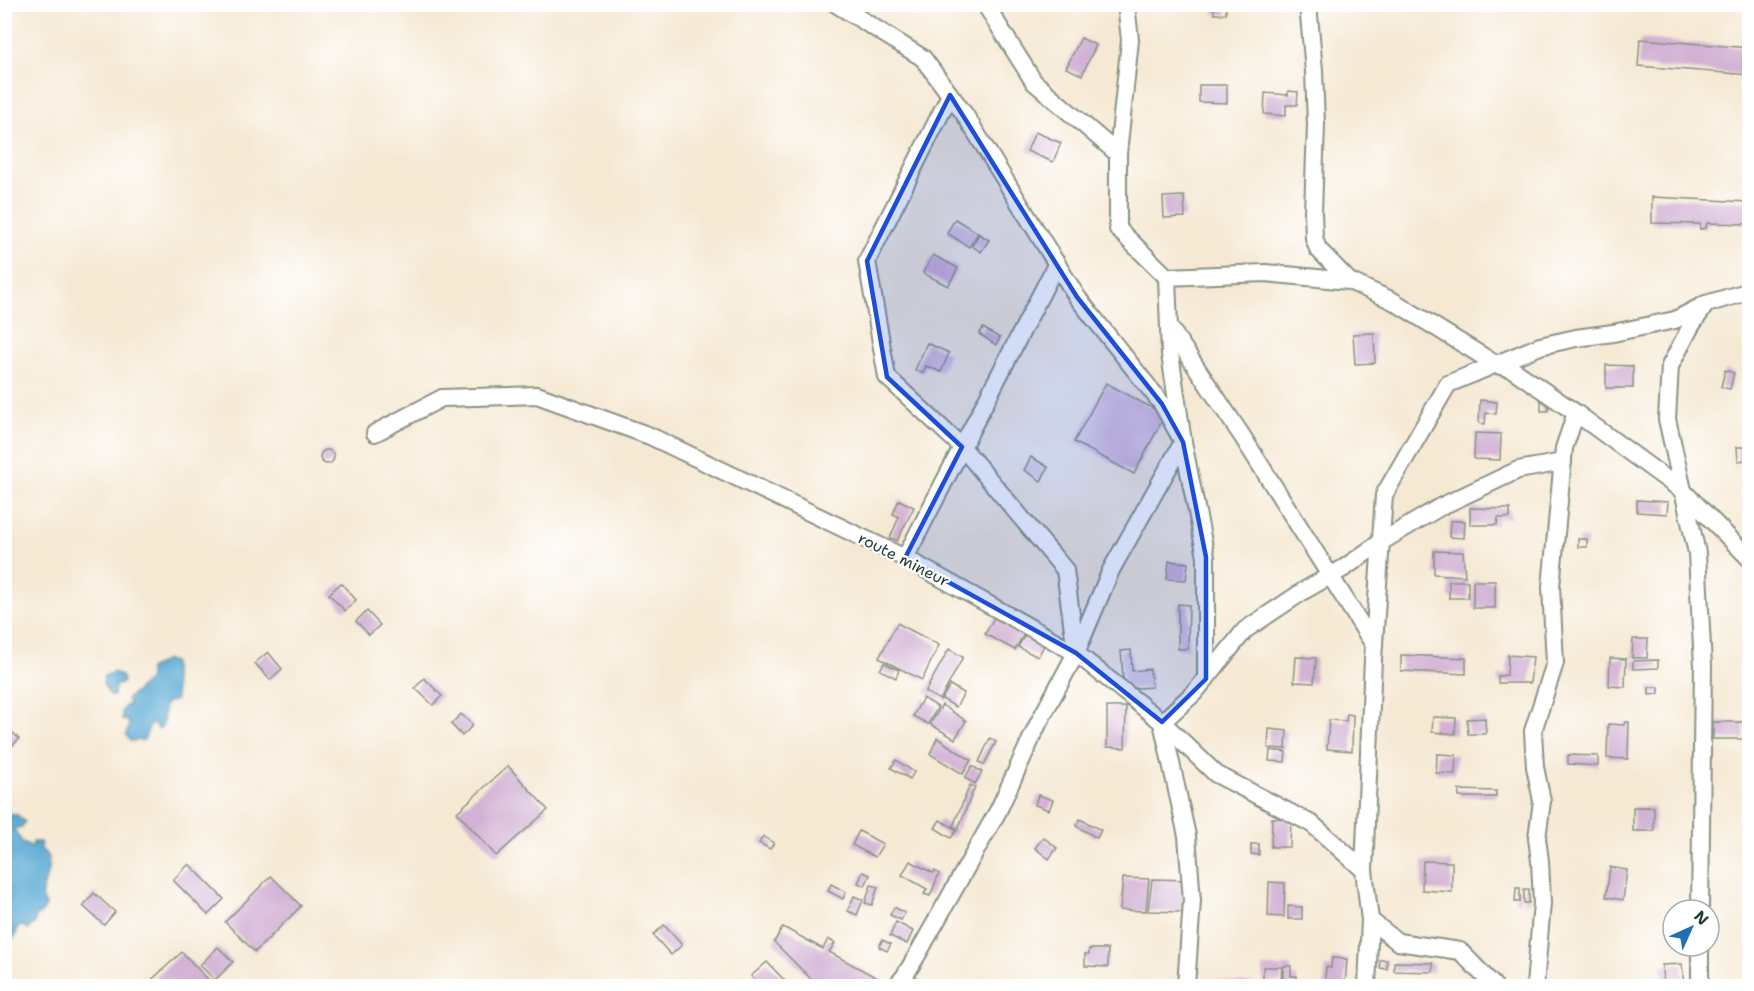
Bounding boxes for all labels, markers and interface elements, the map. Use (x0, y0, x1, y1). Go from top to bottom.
street label: route mineur (854, 527, 953, 591)
north arrow (1661, 898, 1721, 958)
text: N (1689, 906, 1713, 930)

